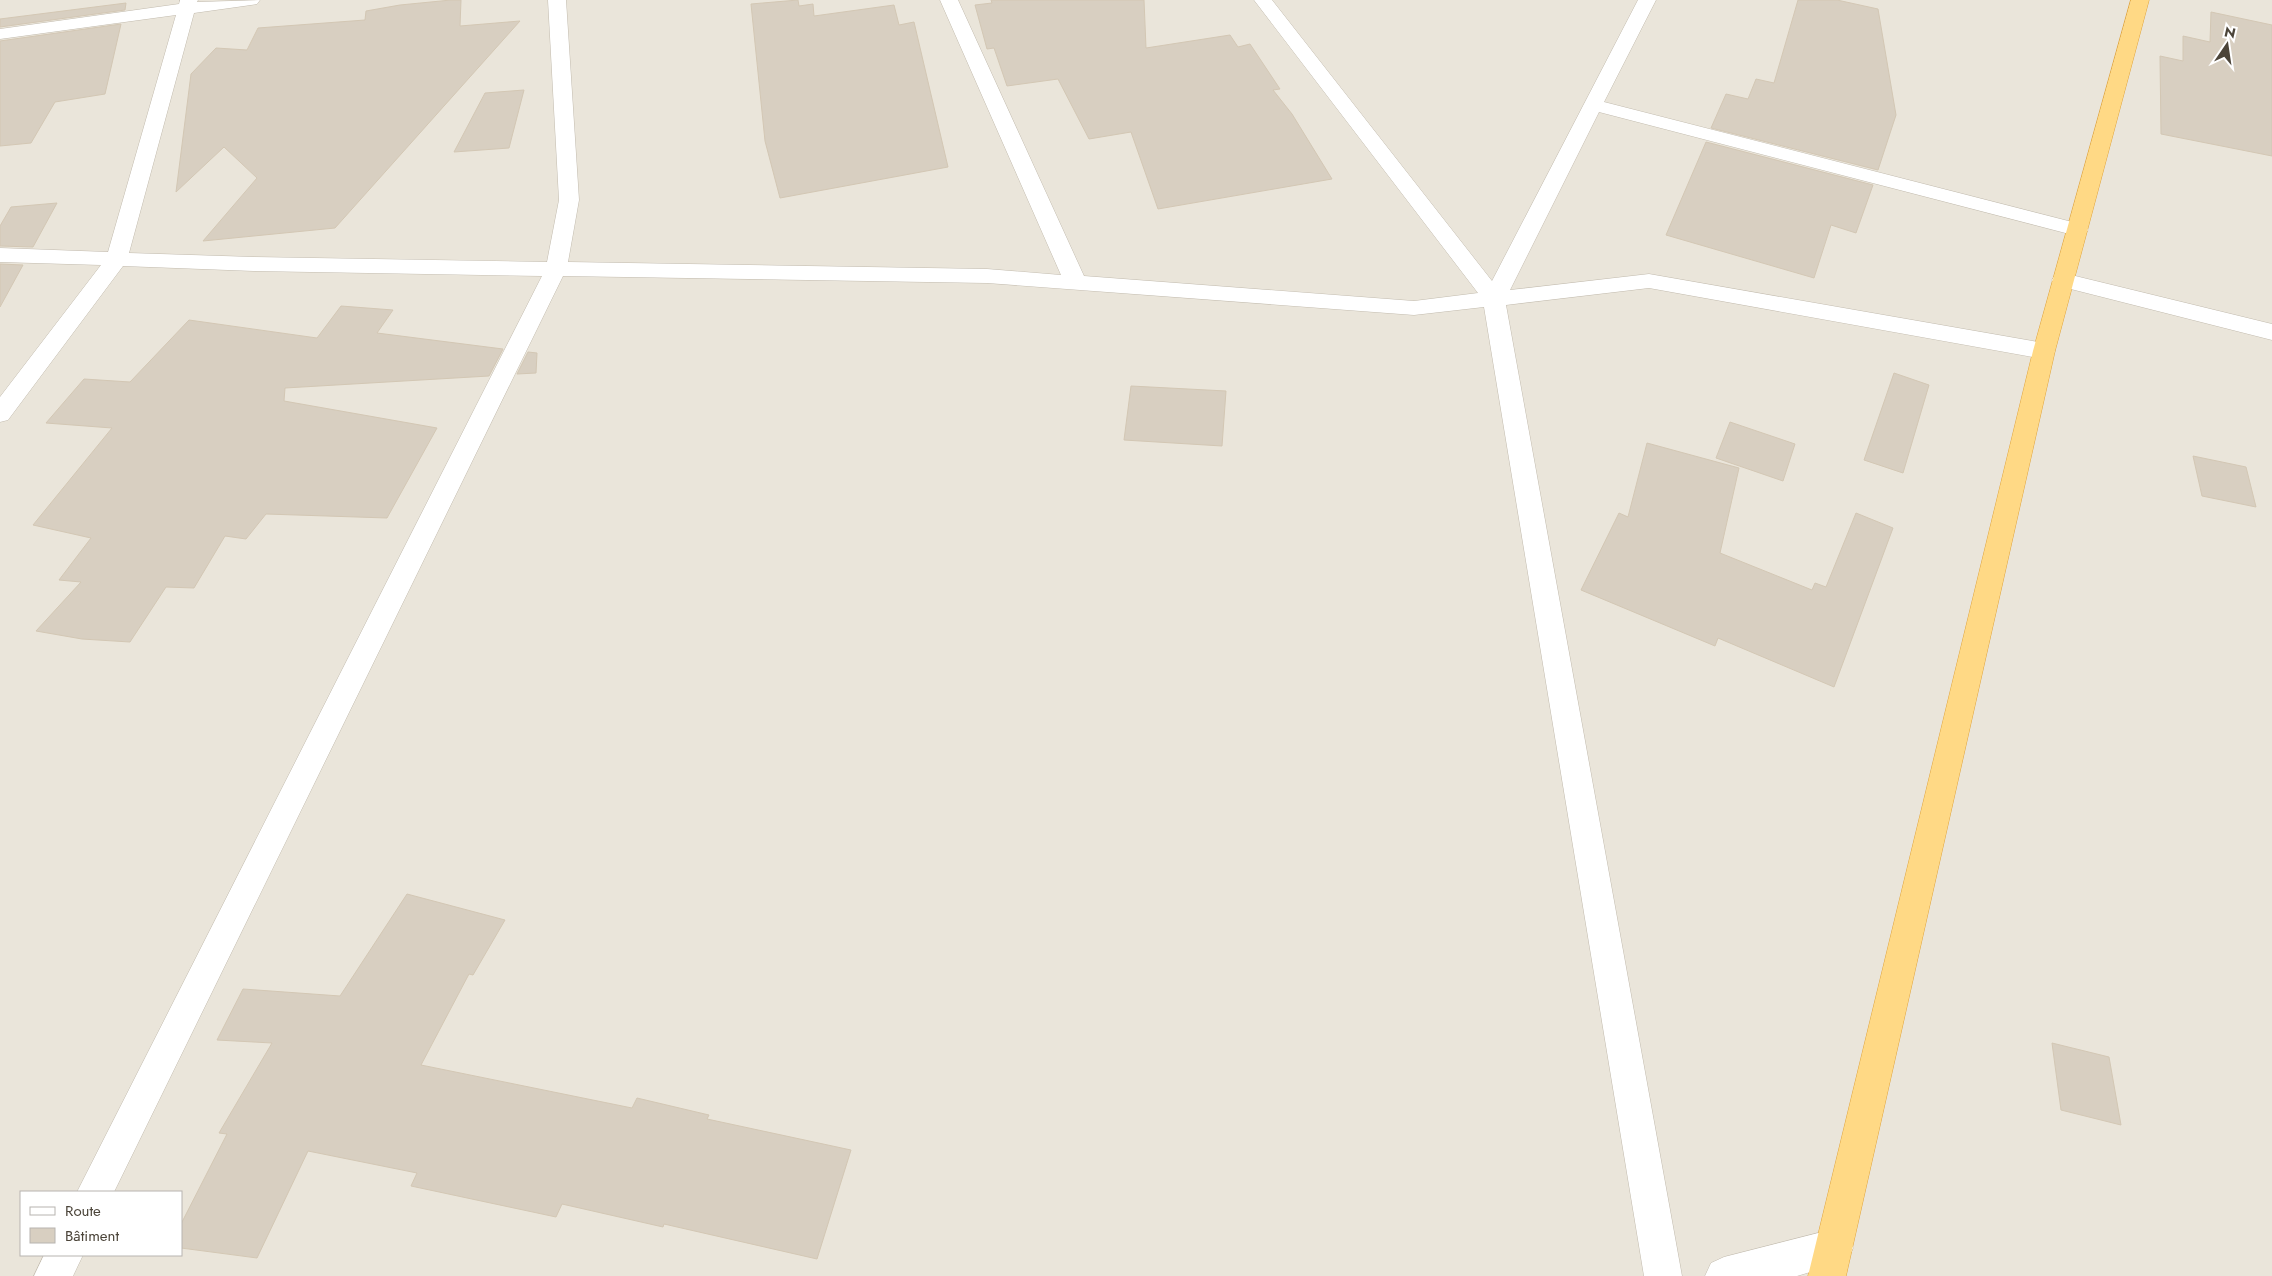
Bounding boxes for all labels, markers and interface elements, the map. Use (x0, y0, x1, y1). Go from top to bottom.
north arrow (2202, 20, 2252, 70)
text: N (2222, 21, 2238, 43)
legend (20, 1191, 182, 1256)
text: Route (65, 1200, 101, 1222)
text: Bâtiment (65, 1225, 119, 1247)

